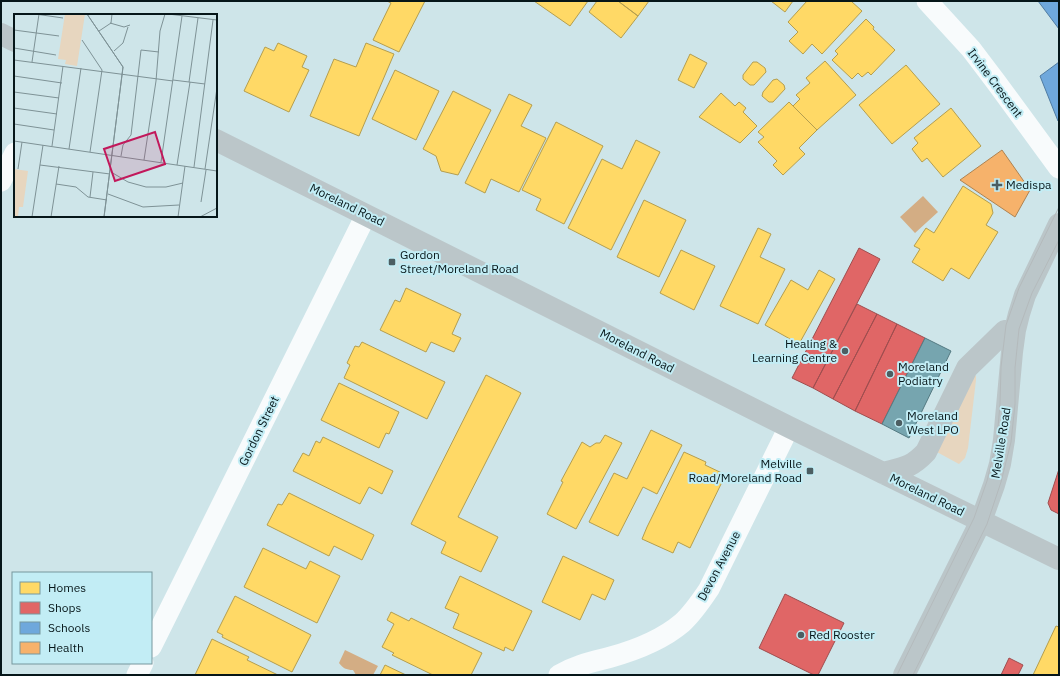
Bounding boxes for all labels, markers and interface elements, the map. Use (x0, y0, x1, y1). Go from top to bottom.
inset map (14, 14, 217, 217)
street label: Irvine Crescent (965, 45, 1026, 120)
place label: Medispa (1006, 177, 1052, 192)
marker: Medispa (991, 179, 1003, 191)
street label: Moreland Road (307, 180, 387, 229)
place label: Gordon Street/Moreland Road (400, 247, 519, 276)
marker: Gordon Street/Moreland Road (387, 257, 397, 267)
street label: Moreland Road (598, 325, 677, 376)
place label: Healing & Learning Centre (752, 336, 838, 365)
marker: Healing & Learning Centre (840, 346, 850, 356)
place label: Moreland Podiatry (898, 359, 949, 388)
marker: Moreland Podiatry (885, 369, 895, 379)
street label: Gordon Street (235, 394, 282, 468)
street label: Melville Road (987, 406, 1014, 480)
place label: Moreland West LPO (907, 408, 959, 437)
marker: Moreland West LPO (894, 418, 904, 428)
place label: Melville Road/Moreland Road (689, 456, 802, 485)
marker: Melville Road/Moreland Road (805, 466, 815, 476)
street label: Moreland Road (887, 470, 967, 519)
street label: Devon Avenue (694, 528, 743, 603)
legend (12, 572, 152, 664)
text: Homes (48, 580, 86, 595)
text: Shops (48, 600, 81, 615)
text: Schools (48, 620, 91, 635)
place label: Red Rooster (809, 627, 875, 642)
marker: Red Rooster (796, 630, 806, 640)
text: Health (48, 640, 84, 655)

